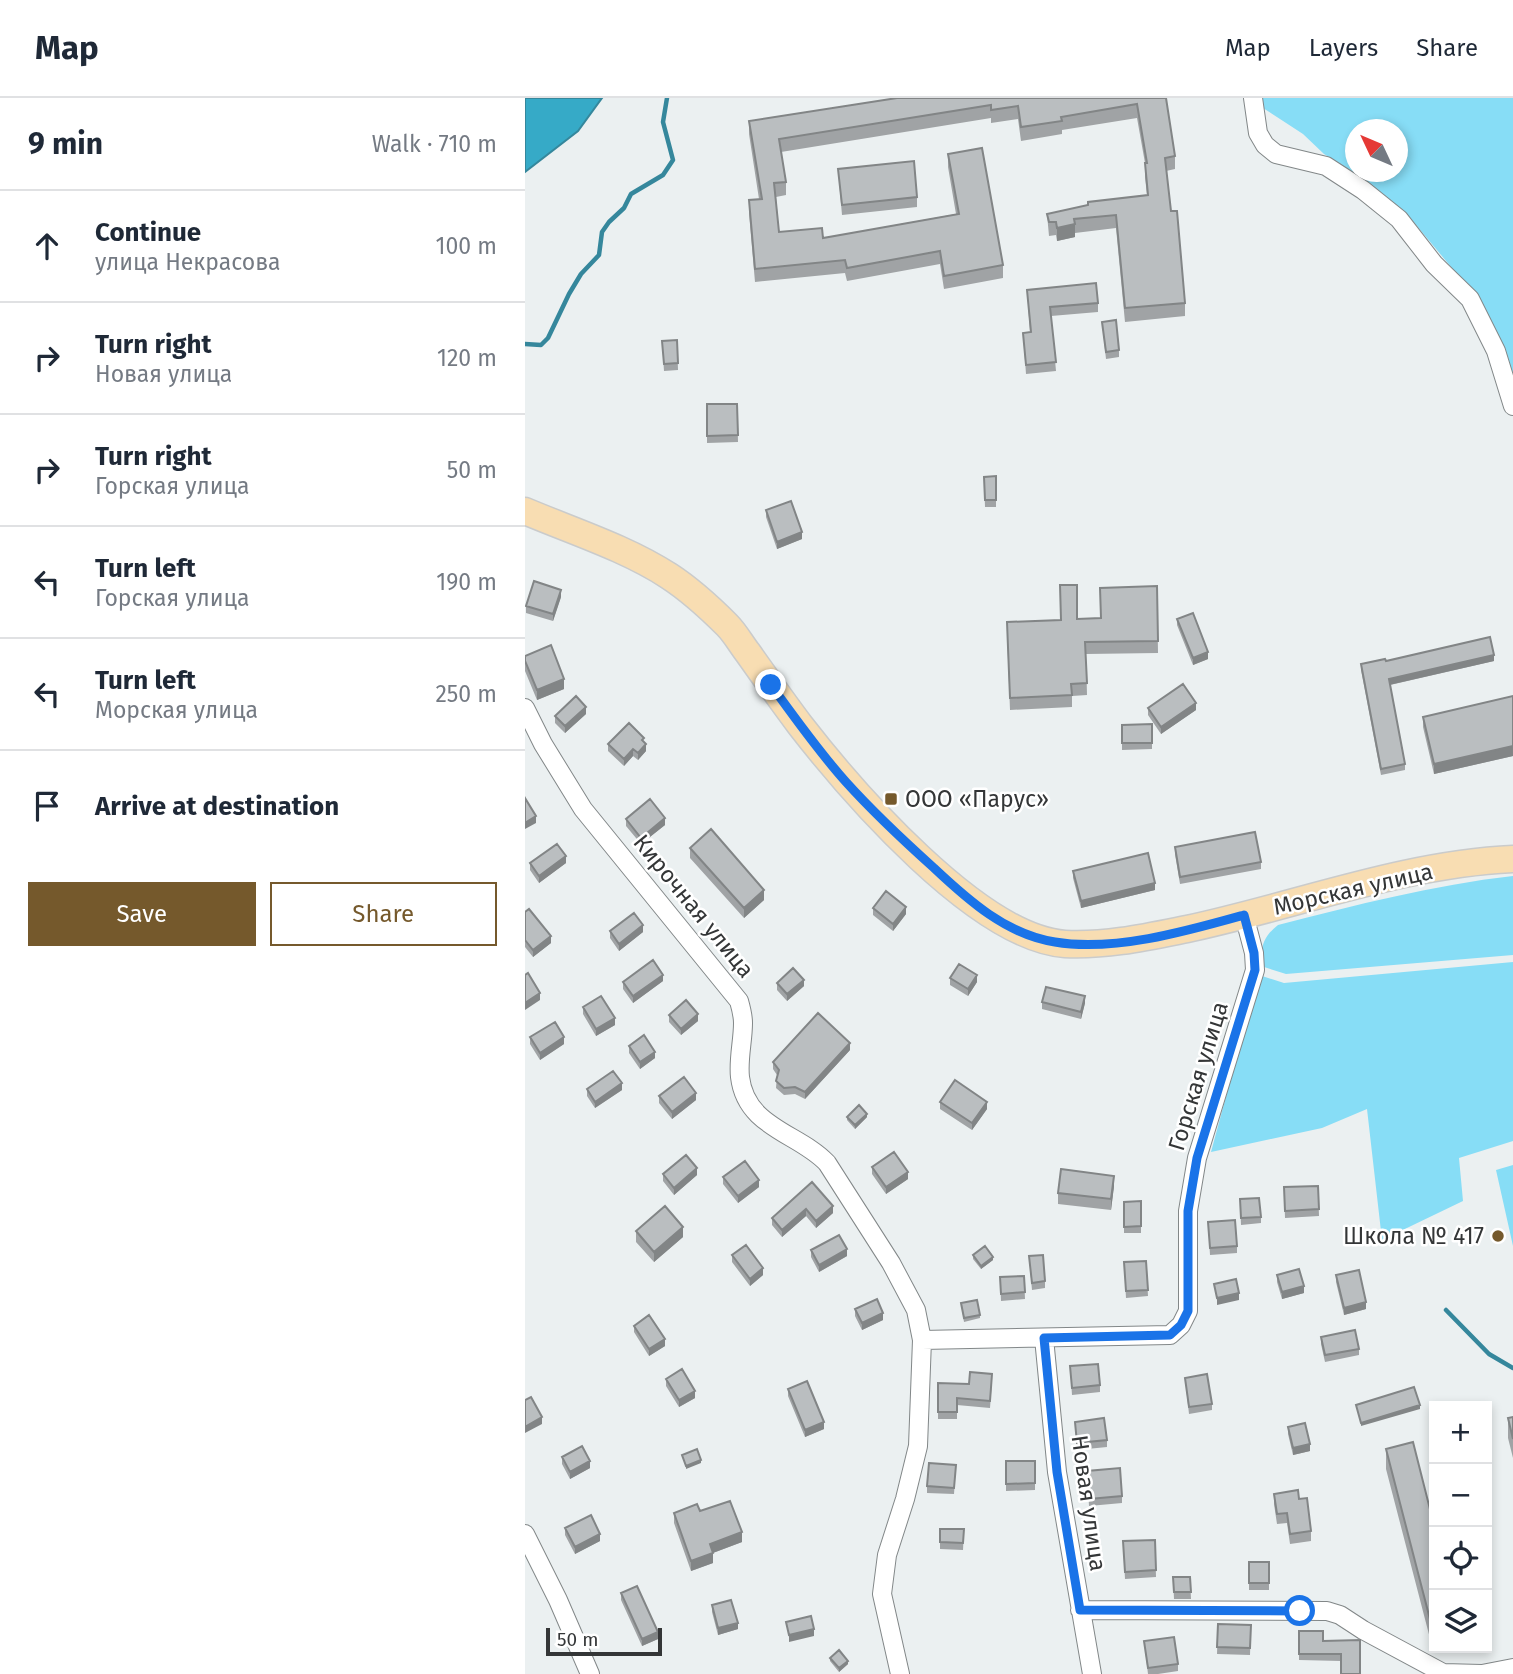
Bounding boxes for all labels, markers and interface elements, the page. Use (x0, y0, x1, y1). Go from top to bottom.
text: Map (35, 28, 99, 68)
text: Map (1225, 34, 1271, 62)
text: Layers (1309, 34, 1378, 62)
text: Share (1416, 34, 1478, 62)
north arrow (1345, 119, 1408, 182)
text: 9 min (28, 126, 103, 162)
text: Walk · 710 m (372, 130, 497, 158)
text: Continue (95, 217, 201, 248)
icon: ahead (28, 227, 66, 265)
text: 100 m (436, 232, 497, 260)
text: улица Некрасова (95, 248, 280, 276)
text: Turn right (95, 329, 212, 360)
icon: right (28, 339, 66, 377)
text: 120 m (437, 344, 497, 372)
text: Новая улица (95, 360, 232, 388)
text: Turn right (95, 441, 212, 472)
icon: right (28, 451, 66, 489)
text: 50 m (447, 456, 497, 484)
text: Горская улица (95, 472, 249, 500)
text: Turn left (95, 553, 196, 584)
icon: left (28, 563, 66, 601)
text: 190 m (436, 568, 497, 596)
text: Горская улица (95, 584, 249, 612)
text: Turn left (95, 665, 196, 696)
route end (755, 669, 786, 700)
icon: left (28, 675, 66, 713)
text: 250 m (435, 680, 497, 708)
text: Морская улица (95, 696, 258, 724)
place label: ООО «Парус» (905, 785, 1049, 813)
icon: arrive (28, 787, 66, 825)
text: Arrive at destination (95, 791, 339, 822)
marker: ООО «Парус» (883, 791, 899, 807)
street label: Кирочная улица (628, 829, 760, 983)
street label: Морская улица (1270, 857, 1436, 921)
button: Save (28, 882, 256, 946)
button: Share (270, 882, 497, 946)
street label: Горская улица (1162, 998, 1234, 1154)
place label: Школа № 417 (1343, 1222, 1484, 1250)
marker: Школа № 417 (1490, 1228, 1506, 1244)
map controls (1429, 1401, 1492, 1653)
button: + (1429, 1401, 1492, 1464)
street label: Новая улица (1066, 1433, 1112, 1573)
button: − (1429, 1464, 1492, 1527)
button: locate (1429, 1527, 1492, 1590)
button: layers (1429, 1590, 1492, 1653)
route start (1284, 1595, 1315, 1626)
scale bar (546, 1625, 661, 1657)
text: 50 m (557, 1628, 598, 1651)

